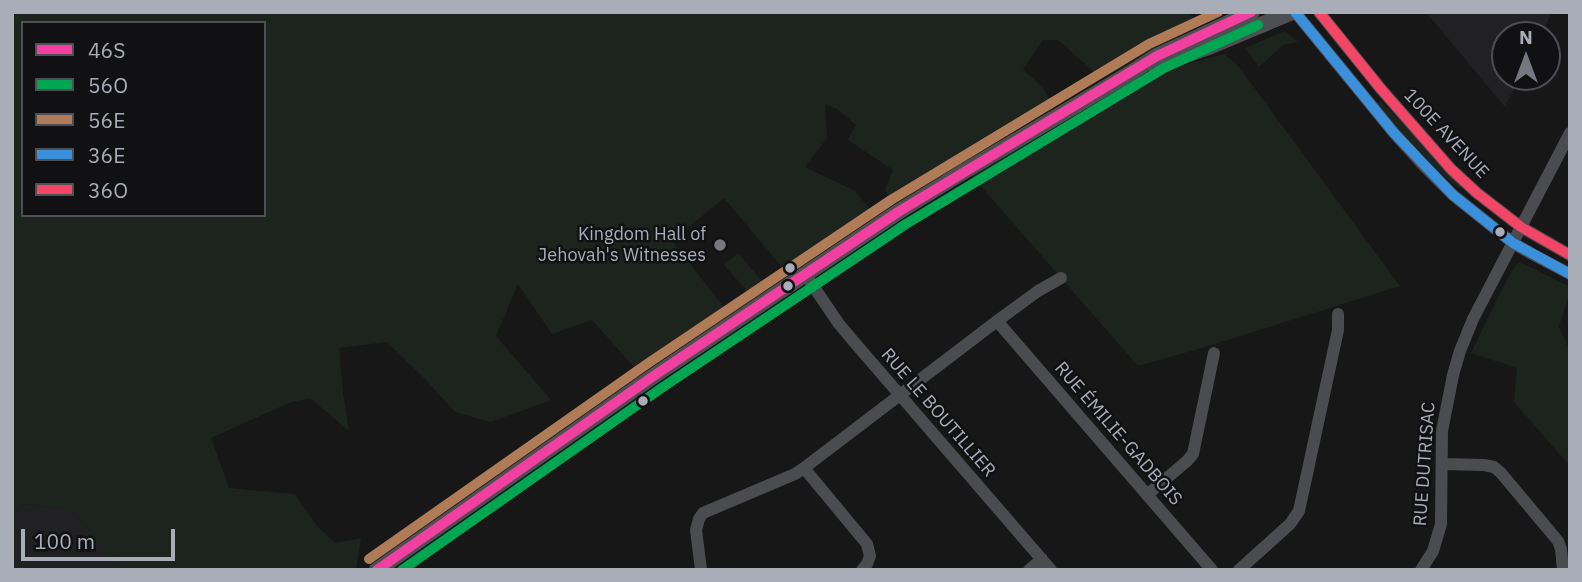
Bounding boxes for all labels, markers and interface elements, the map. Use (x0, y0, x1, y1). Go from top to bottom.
legend (21, 21, 266, 217)
north arrow (1491, 21, 1561, 91)
text: N (1519, 25, 1533, 49)
text: 46S (88, 36, 125, 64)
text: 56O (88, 71, 128, 99)
street label: 100E AVENUE (1399, 85, 1493, 183)
text: 56E (88, 106, 125, 134)
text: 36E (88, 141, 125, 169)
text: 36O (88, 176, 128, 204)
place label: Kingdom Hall of Jehovah's Witnesses (538, 224, 706, 266)
unlabelled marker (1493, 225, 1507, 239)
marker: Kingdom Hall of Jehovah's Witnesses (712, 237, 728, 253)
unlabelled marker (783, 261, 797, 275)
unlabelled marker (781, 279, 795, 293)
street label: RUE LE BOUTILLIER (876, 344, 1000, 482)
street label: RUE ÉMILIE-GADBOIS (1050, 358, 1186, 510)
unlabelled marker (636, 394, 650, 408)
street label: RUE DUTRISAC (1410, 401, 1440, 527)
scale bar (24, 516, 178, 560)
text: 100 m (34, 527, 95, 555)

